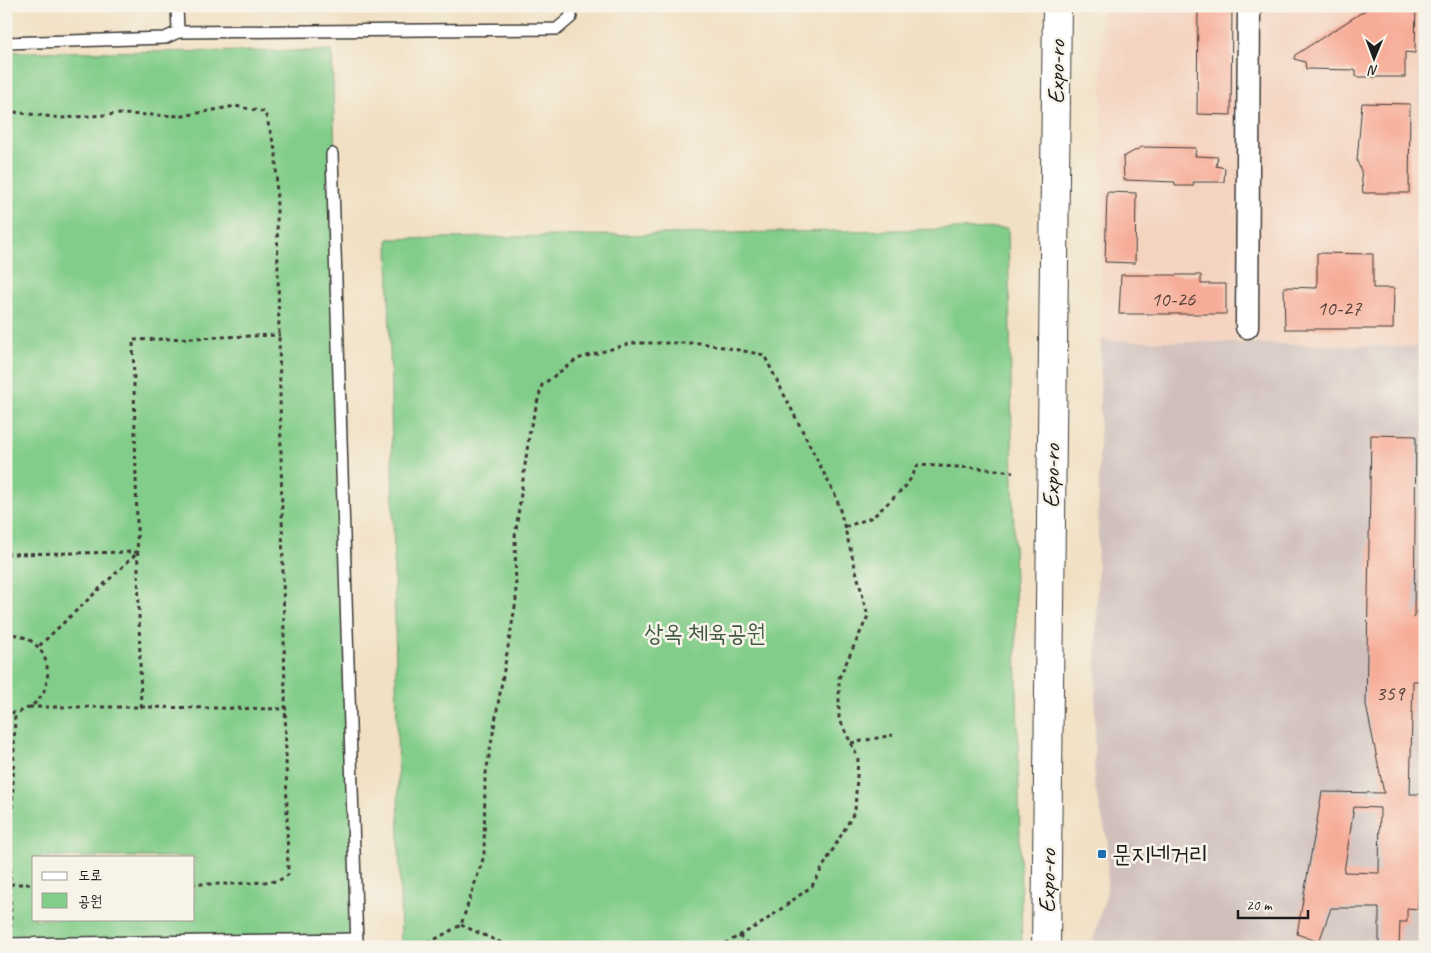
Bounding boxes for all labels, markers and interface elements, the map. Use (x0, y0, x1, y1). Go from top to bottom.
north arrow (1348, 32, 1398, 82)
street label: Expo-ro (1040, 38, 1072, 104)
text: N (1367, 62, 1378, 79)
house number: 10-26 (1151, 286, 1196, 312)
house number: 10-27 (1317, 295, 1363, 321)
street label: Expo-ro (1035, 442, 1067, 508)
park label: 상옥 체육공원 (644, 618, 766, 648)
house number: 359 (1376, 680, 1406, 706)
place label: 문지네거리 (1112, 839, 1209, 869)
street label: Expo-ro (1031, 847, 1063, 913)
marker: 문지네거리 (1096, 848, 1108, 860)
legend (32, 856, 195, 920)
text: 도로 (78, 866, 102, 885)
scale bar (1238, 888, 1308, 920)
text: 공원 (78, 892, 102, 911)
text: 20 m (1246, 896, 1273, 915)

